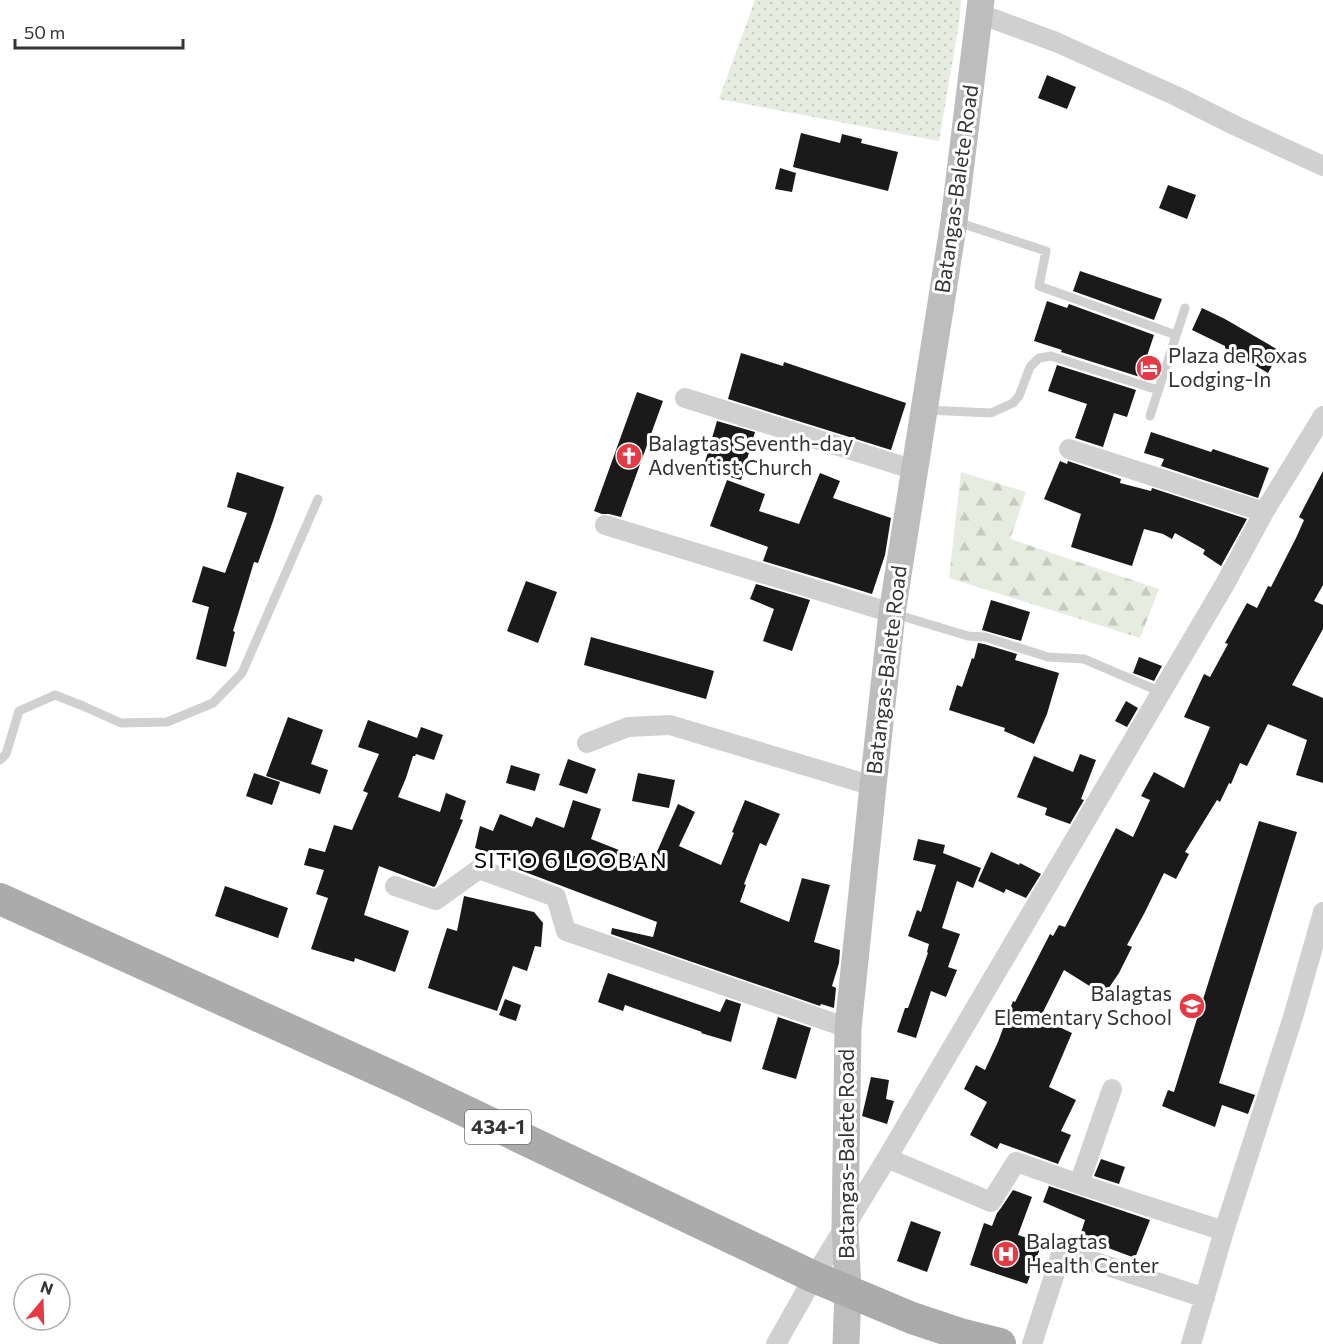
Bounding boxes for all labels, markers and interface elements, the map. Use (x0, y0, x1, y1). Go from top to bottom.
scale bar (15, 12, 183, 50)
text: 50 m (24, 21, 65, 43)
street label: Batangas-Balete Road (929, 83, 983, 295)
place label: Plaza de Roxas Lodging-In (1168, 342, 1307, 391)
hotel icon: Plaza de Roxas Lodging-In (1134, 353, 1164, 383)
place label: Balagtas Seventh-day Adventist Church (648, 430, 853, 479)
church icon: Balagtas Seventh-day Adventist Church (614, 441, 644, 471)
street label: Batangas-Balete Road (860, 564, 911, 776)
district label: SITIO 6 LOOBAN (474, 846, 668, 873)
place label: Balagtas Elementary School (994, 980, 1172, 1029)
school or university icon: Balagtas Elementary School (1177, 991, 1207, 1021)
street label: Batangas-Balete Road (833, 1049, 858, 1259)
road number: 434-1 (465, 1110, 531, 1144)
place label: Balagtas Health Center (1026, 1228, 1159, 1277)
hospital icon: Balagtas Health Center (991, 1239, 1021, 1269)
north arrow (12, 1272, 72, 1332)
text: N (38, 1276, 56, 1298)

